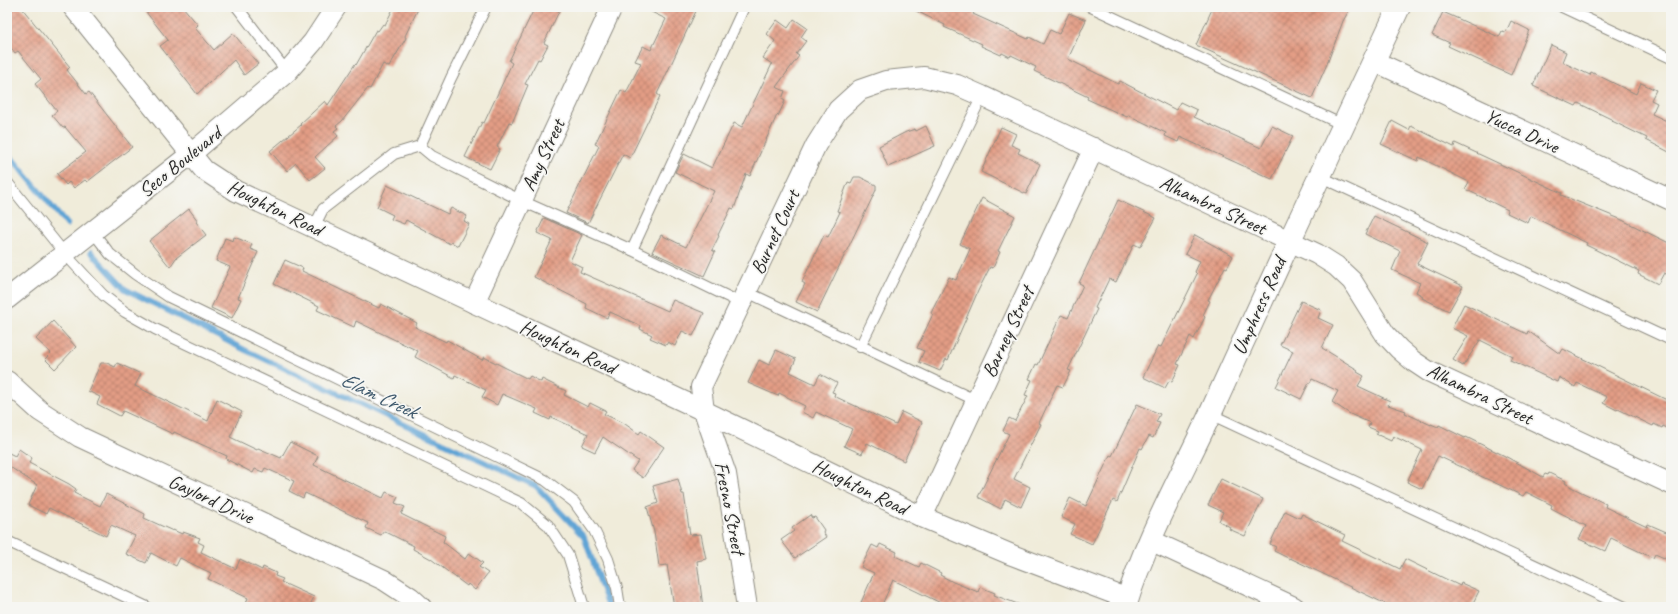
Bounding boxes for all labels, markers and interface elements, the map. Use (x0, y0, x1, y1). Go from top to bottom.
street label: Yucca Drive (1481, 103, 1564, 160)
street label: Amy Street (516, 113, 571, 195)
street label: Seco Boulevard (134, 119, 229, 203)
street label: Alhambra Street (1156, 170, 1272, 241)
street label: Houghton Road (223, 174, 330, 243)
street label: Burnet Court (745, 184, 806, 278)
street label: Umphress Road (1226, 251, 1293, 359)
street label: Barney Street (976, 280, 1041, 381)
street label: Houghton Road (516, 314, 623, 381)
street label: Alhambra Street (1423, 358, 1539, 431)
water label: Elam Creek (337, 366, 424, 425)
street label: Houghton Road (808, 453, 915, 522)
street label: Fresno Street (709, 460, 752, 560)
street label: Gaylord Drive (165, 468, 259, 530)

